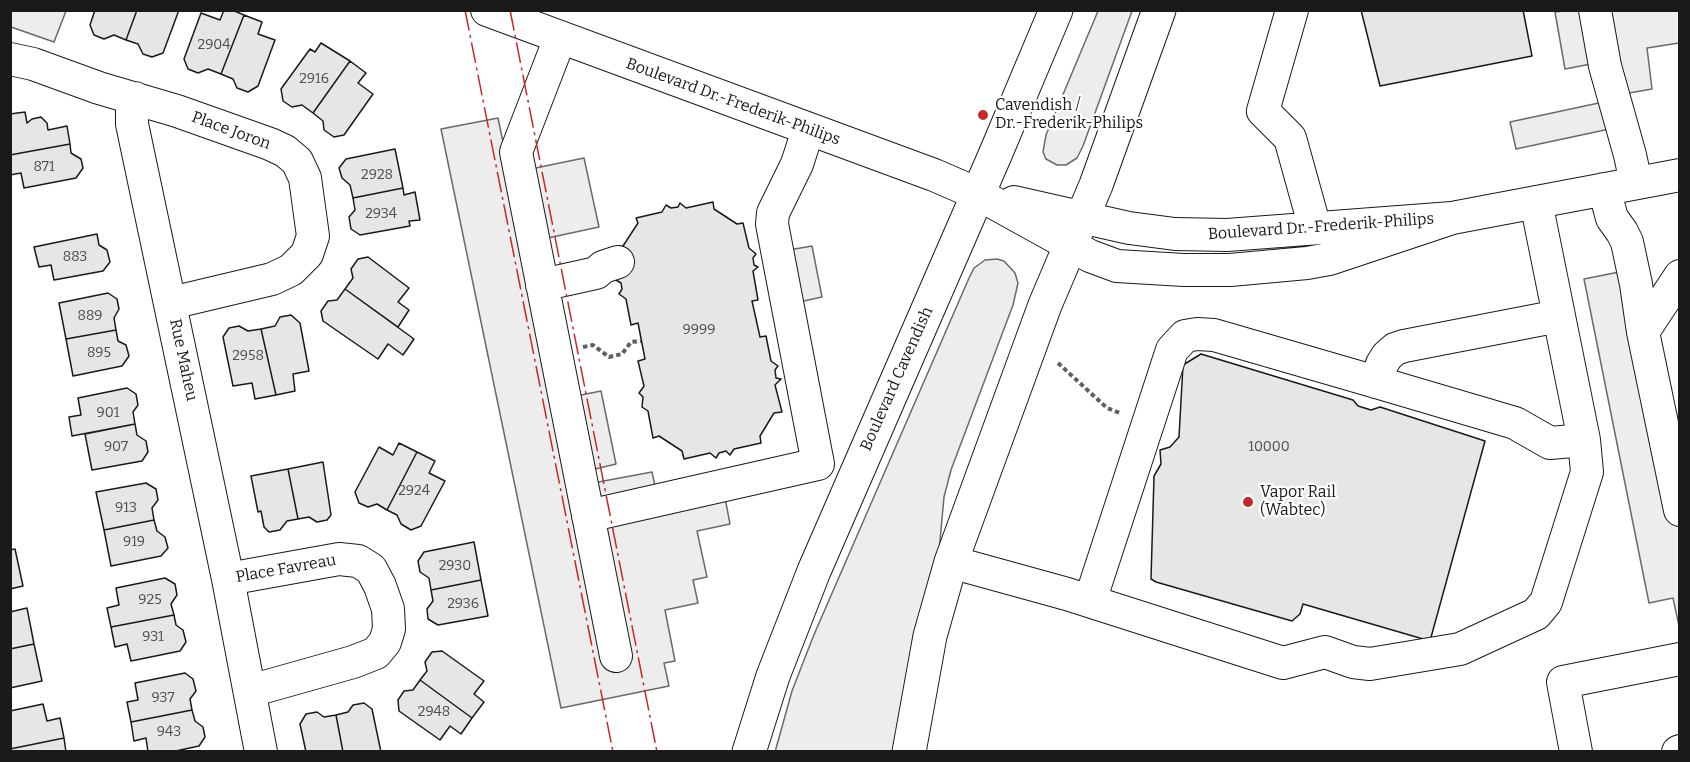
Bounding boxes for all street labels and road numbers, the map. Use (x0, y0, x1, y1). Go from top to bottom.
street label: Boulevard Dr.-Frederik-Philips (623, 54, 843, 150)
street label: Place Joron (189, 108, 273, 154)
street label: Boulevard Dr.-Frederik-Philips (1207, 210, 1435, 244)
street label: Boulevard Cavendish (857, 304, 937, 454)
street label: Rue Maheu (165, 317, 201, 403)
street label: Place Favreau (234, 551, 338, 587)

